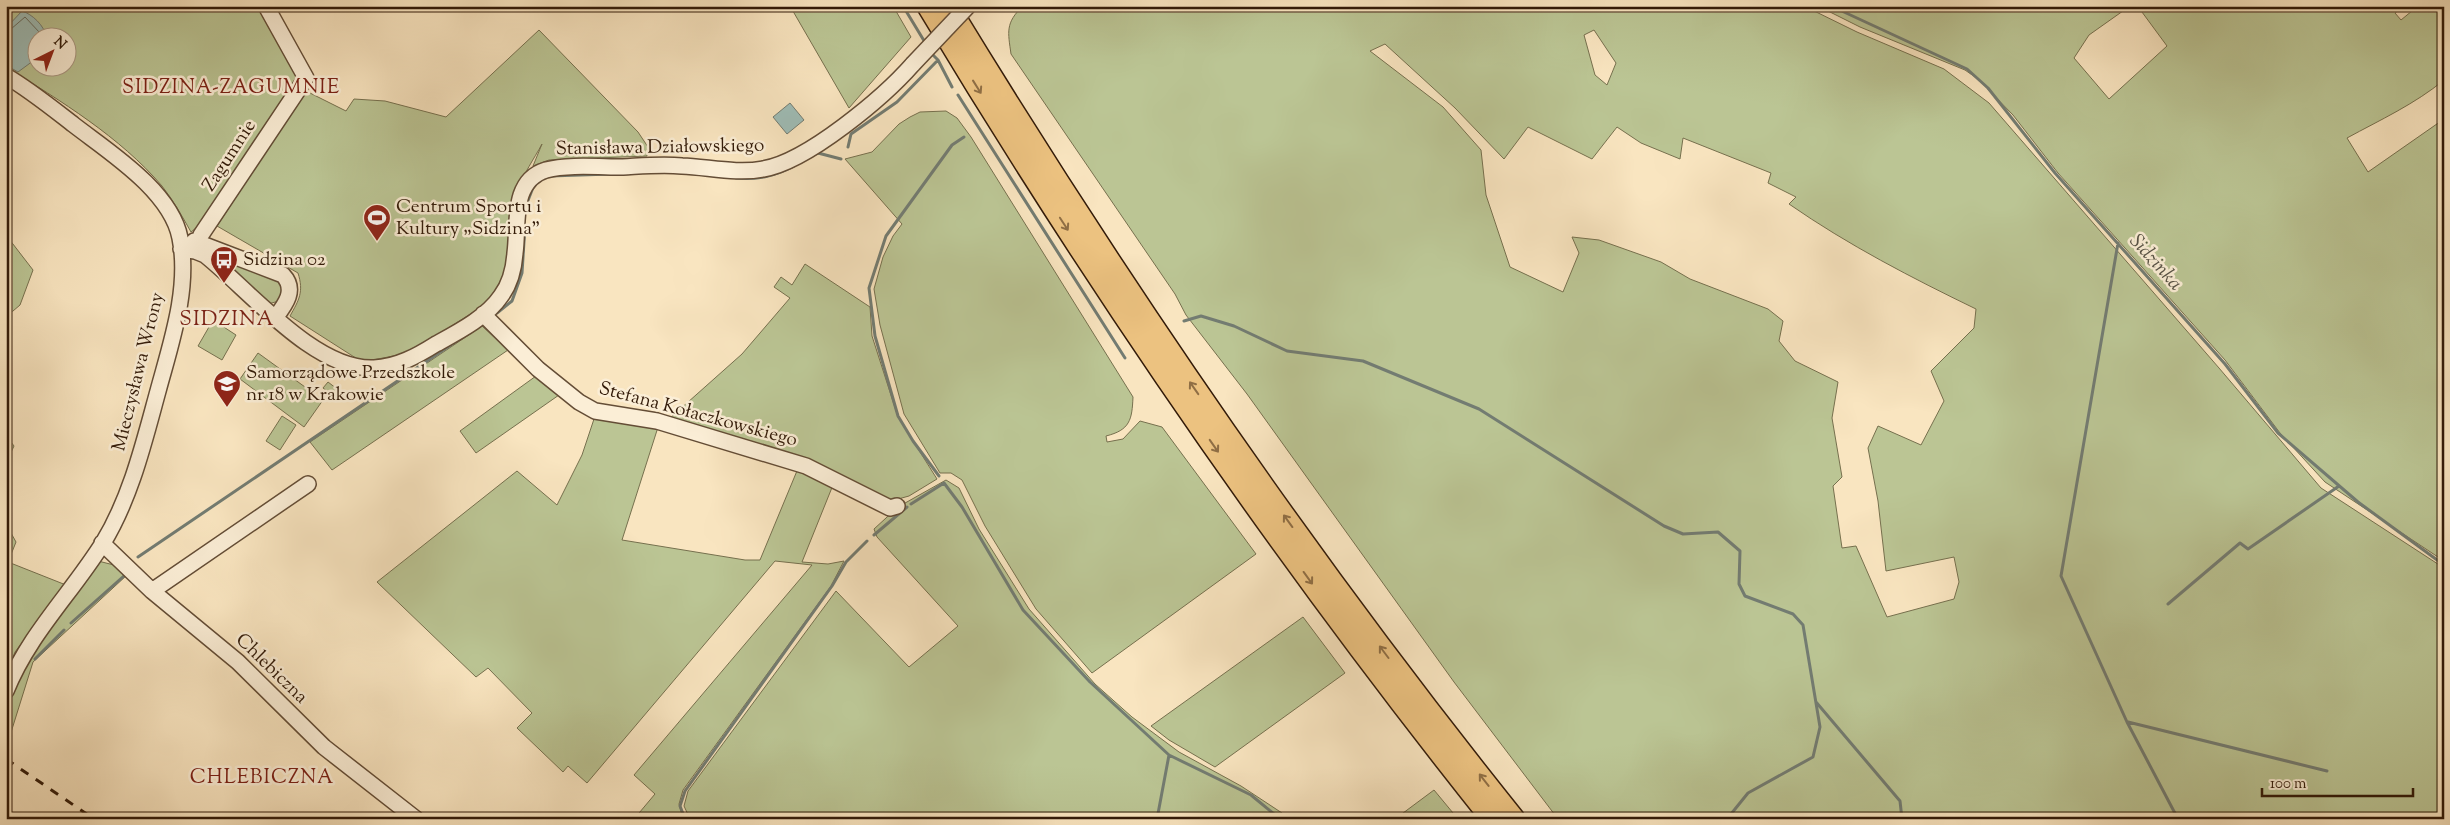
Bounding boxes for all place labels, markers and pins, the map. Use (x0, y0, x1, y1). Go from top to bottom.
place label: Centrum Sportu i Kultury „Sidzina” (396, 194, 541, 243)
sports icon: Centrum Sportu i Kultury „Sidzina” (362, 203, 392, 242)
bus stop icon: Sidzina 02 (209, 245, 239, 284)
place label: Sidzina 02 (243, 247, 326, 274)
place label: Samorządowe Przedszkole nr 18 w Krakowie (246, 360, 455, 409)
school or university icon: Samorządowe Przedszkole nr 18 w Krakowie (212, 369, 242, 408)

